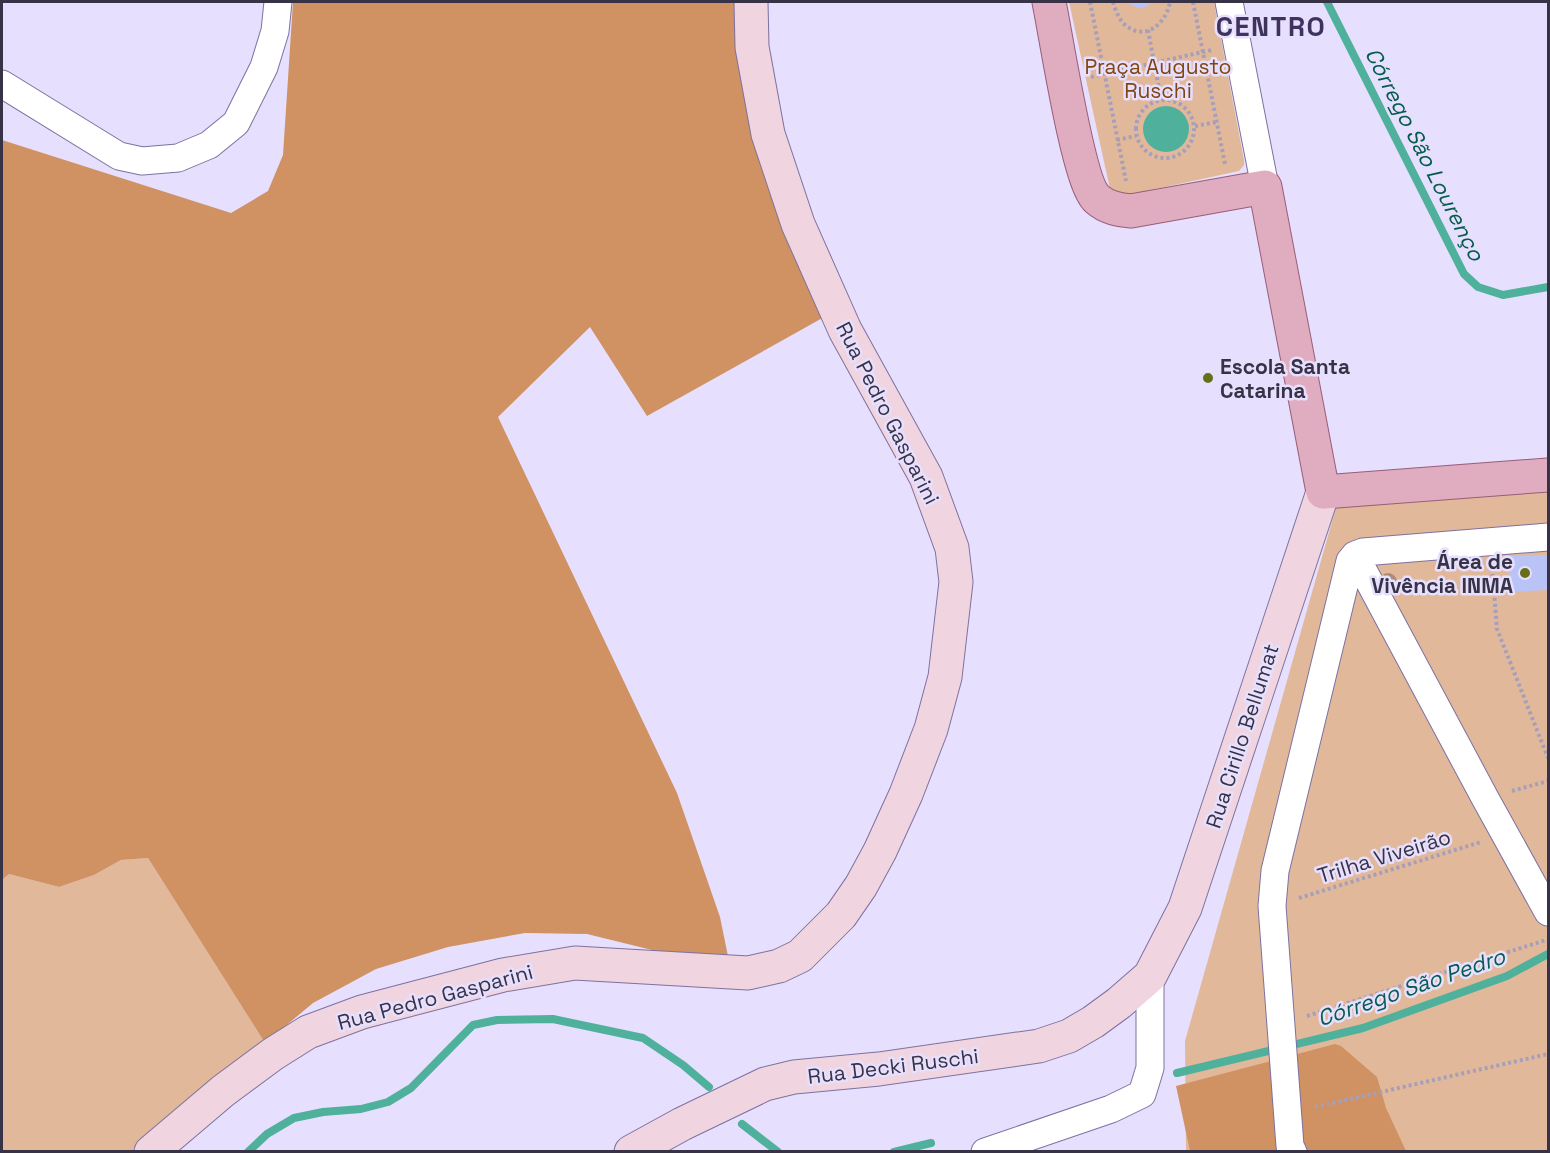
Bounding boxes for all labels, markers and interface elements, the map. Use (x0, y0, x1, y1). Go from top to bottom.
district label: CENTRO (1216, 9, 1326, 44)
water label: Córrego São Lourenço (1359, 43, 1492, 267)
park label: Praça Augusto Ruschi (1084, 53, 1232, 104)
street label: Rua Pedro Gasparini (830, 317, 946, 509)
place label: Escola Santa Catarina (1220, 353, 1350, 404)
marker: Escola Santa Catarina (1201, 371, 1215, 385)
place label: Área de Vivência INMA (1371, 548, 1513, 599)
marker: Área de Vivência INMA (1518, 566, 1532, 580)
street label: Rua Cirillo Bellumat (1199, 640, 1285, 832)
street label: Trilha Viveirão (1314, 823, 1454, 889)
water label: Córrego São Pedro (1313, 941, 1510, 1032)
street label: Rua Pedro Gasparini (334, 958, 536, 1036)
street label: Rua Decki Ruschi (806, 1042, 980, 1090)

